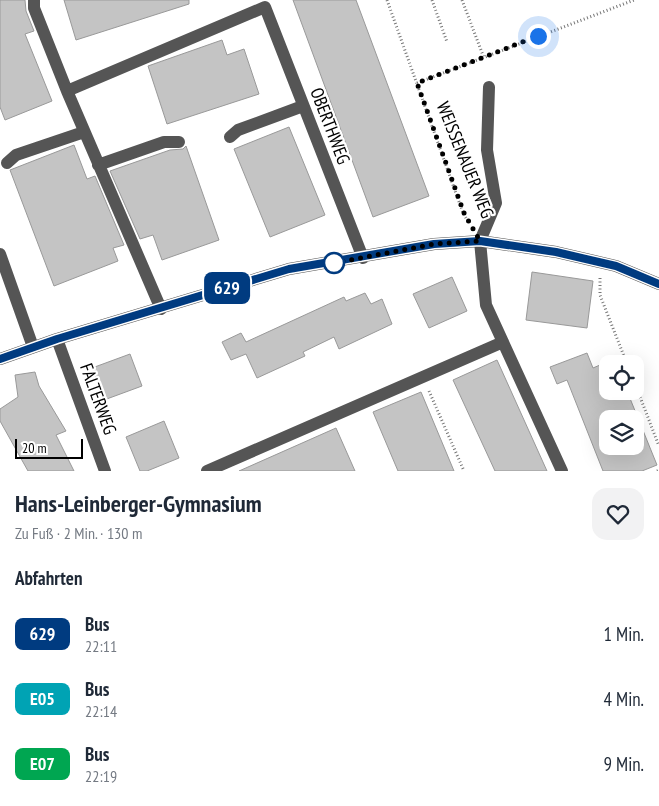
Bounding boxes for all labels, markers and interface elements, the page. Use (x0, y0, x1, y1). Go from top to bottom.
your location (526, 24, 551, 49)
street label: OBERTHWEG (305, 84, 356, 168)
street label: WEISSENAUER WEG (432, 98, 499, 221)
unlabelled marker (323, 252, 345, 274)
line badge: 629 (198, 272, 256, 304)
text: 629 (214, 276, 240, 299)
map controls (599, 355, 644, 455)
button: locate (599, 355, 644, 400)
street label: FALTERWEG (75, 360, 122, 438)
button: layers (599, 410, 644, 455)
scale bar (15, 436, 82, 459)
text: 20 m (22, 439, 47, 457)
text: Hans-Leinberger-Gymnasium (15, 488, 262, 519)
button: heart (592, 488, 644, 540)
text: Zu Fuß · 2 Min. · 130 m (15, 523, 142, 543)
text: Abfahrten (15, 566, 82, 590)
text: Bus (85, 612, 109, 636)
text: 629 (30, 622, 55, 645)
text: 1 Min. (603, 622, 644, 646)
text: 22:11 (85, 636, 117, 656)
text: Bus (85, 677, 109, 701)
text: E05 (30, 687, 55, 710)
text: 4 Min. (603, 687, 644, 711)
text: 22:14 (85, 701, 117, 721)
text: Bus (85, 742, 109, 766)
text: E07 (30, 752, 55, 775)
text: 9 Min. (603, 752, 644, 776)
text: 22:19 (85, 766, 117, 786)

